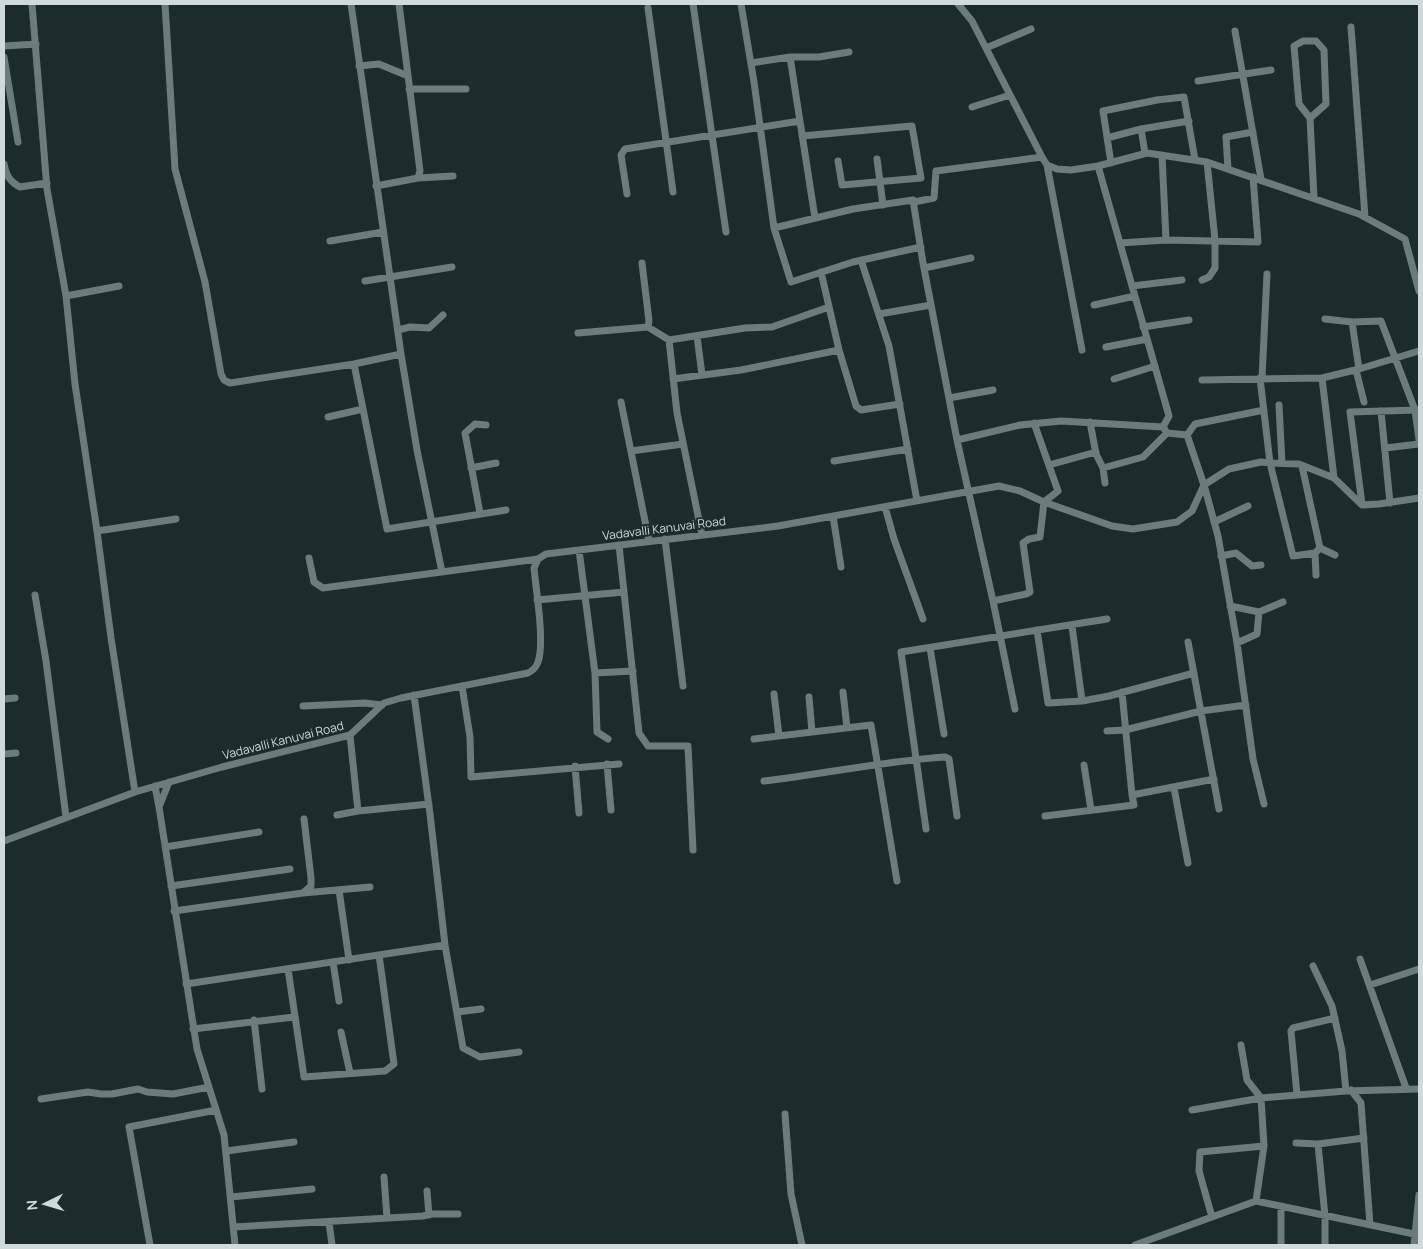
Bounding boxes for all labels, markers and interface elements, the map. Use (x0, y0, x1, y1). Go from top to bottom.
street label: Vadavalli Kanuvai Road (601, 512, 727, 544)
street label: Vadavalli Kanuvai Road (221, 717, 345, 763)
north arrow (20, 1179, 70, 1229)
text: N (22, 1199, 41, 1211)

